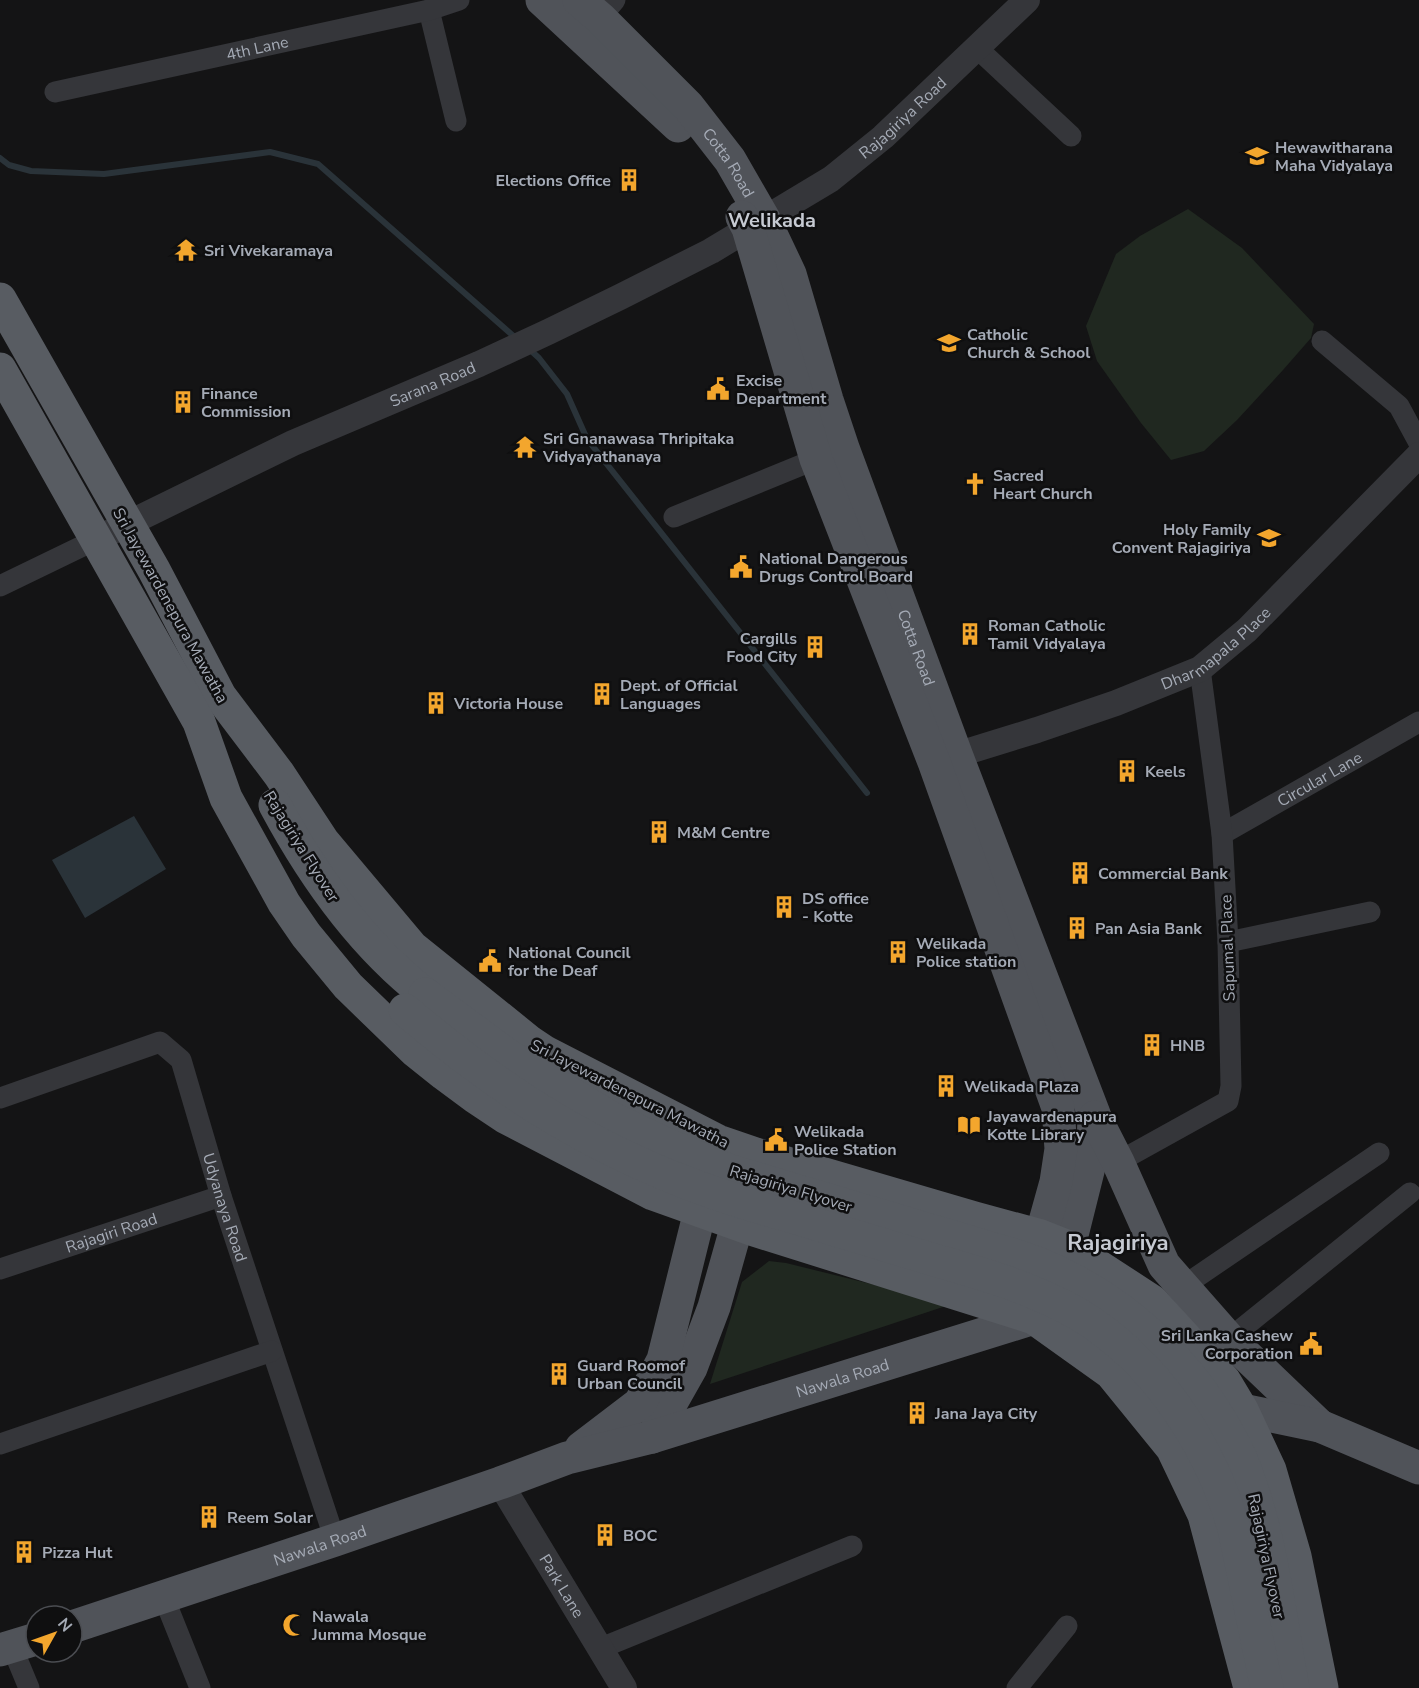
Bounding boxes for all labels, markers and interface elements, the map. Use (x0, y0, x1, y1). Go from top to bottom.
street label: 4th Lane (224, 31, 291, 66)
street label: Rajagiriya Road (855, 72, 952, 164)
street label: Cotta Road (697, 123, 759, 202)
place label: Hewawitharana Maha Vidyalaya (1275, 137, 1393, 177)
school or university icon: Hewawitharana Maha Vidyalaya (1244, 143, 1270, 169)
building icon: Elections Office (616, 167, 642, 193)
place label: Elections Office (495, 170, 611, 192)
district label: Welikada (728, 207, 816, 234)
temple icon: Sri Vivekaramaya (173, 237, 199, 263)
place label: Sri Vivekaramaya (204, 240, 333, 262)
place label: Catholic Church & School (967, 324, 1090, 364)
school or university icon: Catholic Church & School (936, 330, 962, 356)
street label: Sarana Road (386, 357, 479, 413)
place label: Excise Department (736, 370, 827, 410)
public building icon: Excise Department (705, 376, 731, 402)
place label: Finance Commission (201, 383, 291, 423)
building icon: Finance Commission (170, 389, 196, 415)
place label: Sri Gnanawasa Thripitaka Vidyayathanaya (542, 428, 734, 468)
temple icon: Sri Gnanawasa Thripitaka Vidyayathanaya (512, 434, 538, 460)
place label: Sacred Heart Church (993, 465, 1093, 505)
church icon: Sacred Heart Church (962, 471, 988, 497)
street label: Sri Jayewardenepura Mawatha (107, 504, 233, 707)
place label: Holy Family Convent Rajagiriya (1112, 519, 1252, 559)
school or university icon: Holy Family Convent Rajagiriya (1256, 525, 1282, 551)
place label: National Dangerous Drugs Control Board (759, 548, 913, 588)
public building icon: National Dangerous Drugs Control Board (728, 554, 754, 580)
street label: Dharmapala Place (1158, 602, 1276, 696)
street label: Cotta Road (892, 607, 940, 689)
place label: Roman Catholic Tamil Vidyalaya (988, 615, 1106, 655)
building icon: Roman Catholic Tamil Vidyalaya (957, 621, 983, 647)
place label: Cargills Food City (726, 628, 798, 668)
building icon: Cargills Food City (802, 634, 828, 660)
place label: Dept. of Official Languages (620, 675, 738, 715)
building icon: Dept. of Official Languages (589, 681, 615, 707)
building icon: Victoria House (423, 690, 449, 716)
place label: Victoria House (453, 693, 563, 715)
street label: Circular Lane (1273, 747, 1366, 812)
building icon: Keels (1114, 758, 1140, 784)
place label: Keels (1145, 761, 1186, 783)
street label: Rajagiriya Flyover (258, 787, 344, 907)
building icon: M&M Centre (646, 819, 672, 845)
place label: M&M Centre (677, 822, 770, 844)
building icon: Commercial Bank (1067, 860, 1093, 886)
place label: Commercial Bank (1098, 863, 1228, 885)
place label: DS office - Kotte (802, 888, 869, 928)
building icon: DS office - Kotte (771, 894, 797, 920)
street label: Sapumal Place (1215, 894, 1241, 1002)
building icon: Pan Asia Bank (1064, 915, 1090, 941)
place label: Pan Asia Bank (1095, 918, 1202, 940)
place label: Welikada Police station (916, 933, 1016, 973)
building icon: Welikada Police station (885, 939, 911, 965)
place label: National Council for the Deaf (508, 942, 631, 982)
public building icon: National Council for the Deaf (477, 948, 503, 974)
building icon: HNB (1139, 1032, 1165, 1058)
street label: Sri Jayewardenepura Mawatha (527, 1034, 733, 1154)
place label: HNB (1170, 1035, 1205, 1057)
building icon: Welikada Plaza (933, 1073, 959, 1099)
place label: Welikada Plaza (964, 1076, 1079, 1098)
place label: Jayawardenapura Kotte Library (986, 1106, 1117, 1146)
library icon: Jayawardenapura Kotte Library (956, 1112, 982, 1138)
place label: Welikada Police Station (794, 1121, 897, 1161)
public building icon: Welikada Police Station (763, 1127, 789, 1153)
street label: Udyanaya Road (197, 1151, 252, 1265)
street label: Rajagiriya Flyover (727, 1160, 855, 1218)
street label: Rajagiri Road (63, 1208, 160, 1259)
district label: Rajagiriya (1067, 1228, 1169, 1258)
place label: Sri Lanka Cashew Corporation (1161, 1325, 1293, 1365)
public building icon: Sri Lanka Cashew Corporation (1298, 1331, 1324, 1357)
street label: Nawala Road (793, 1354, 892, 1404)
place label: Guard Roomof Urban Council (577, 1355, 686, 1395)
building icon: Guard Roomof Urban Council (546, 1361, 572, 1387)
building icon: Jana Jaya City (904, 1400, 930, 1426)
place label: Jana Jaya City (934, 1403, 1038, 1425)
street label: Rajagiriya Flyover (1242, 1492, 1290, 1621)
building icon: Reem Solar (196, 1504, 222, 1530)
place label: Reem Solar (227, 1507, 314, 1529)
street label: Nawala Road (271, 1520, 369, 1572)
building icon: BOC (592, 1522, 618, 1548)
place label: BOC (623, 1525, 658, 1547)
building icon: Pizza Hut (11, 1539, 37, 1565)
place label: Pizza Hut (42, 1542, 113, 1564)
street label: Park Lane (533, 1550, 589, 1622)
north arrow (24, 1604, 84, 1664)
place label: Nawala Jumma Mosque (311, 1606, 427, 1646)
mosque icon: Nawala Jumma Mosque (281, 1612, 307, 1638)
text: N (52, 1613, 77, 1637)

